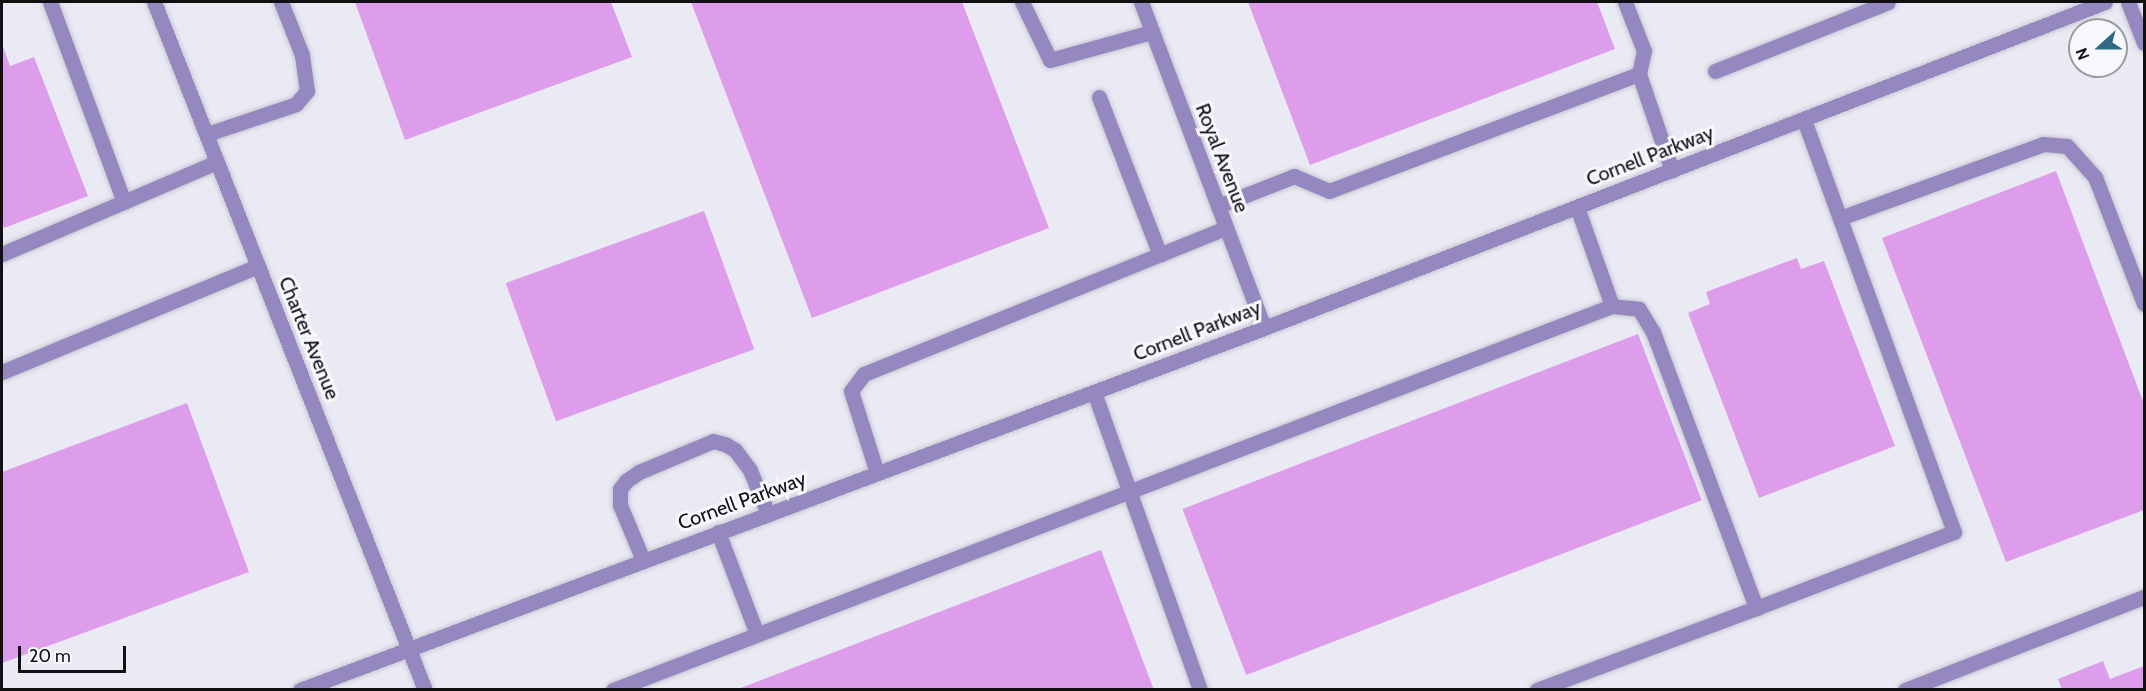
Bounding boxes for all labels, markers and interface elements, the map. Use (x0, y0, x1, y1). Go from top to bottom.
north arrow (2068, 18, 2128, 78)
text: N (2072, 45, 2093, 63)
street label: Royal Avenue (1190, 100, 1254, 216)
street label: Cornell Parkway (1583, 121, 1717, 191)
street label: Charter Avenue (273, 273, 345, 403)
street label: Cornell Parkway (1130, 296, 1264, 366)
street label: Cornell Parkway (675, 467, 809, 535)
scale bar (21, 634, 129, 672)
text: 20 m (29, 645, 71, 667)

